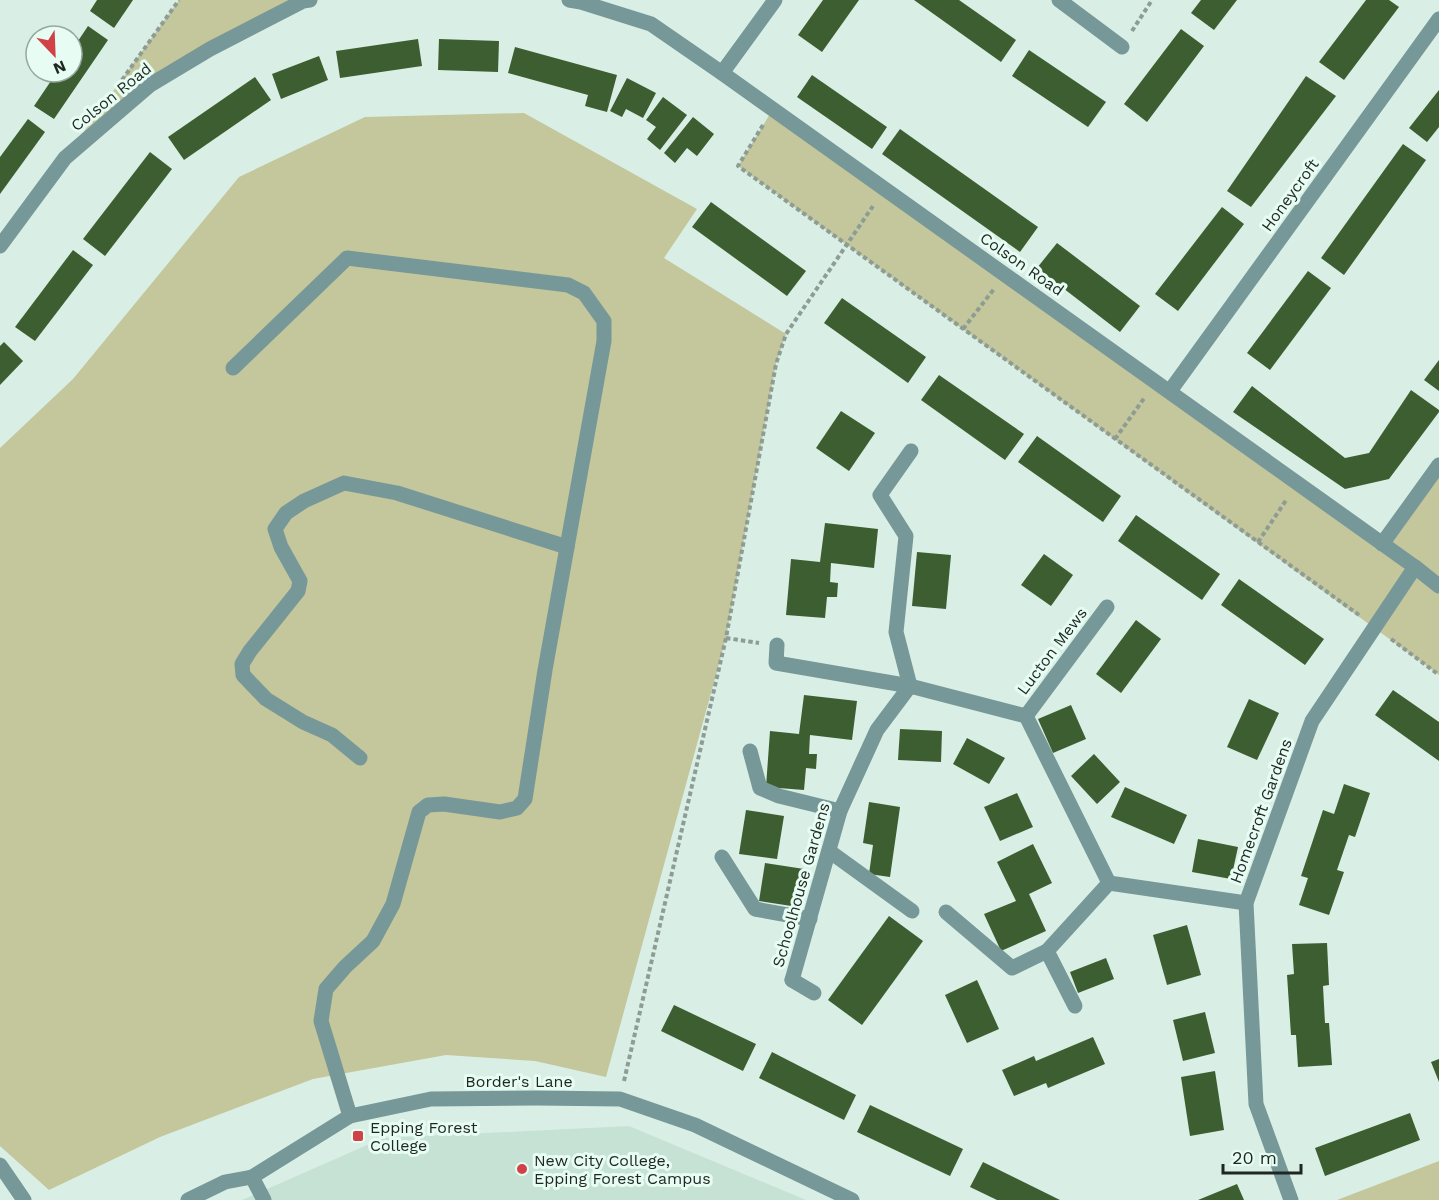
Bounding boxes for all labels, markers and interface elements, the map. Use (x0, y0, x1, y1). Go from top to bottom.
north arrow (24, 24, 84, 84)
text: N (50, 56, 69, 78)
street label: Colson Road (67, 59, 155, 135)
street label: Honeycroft (1257, 155, 1323, 235)
street label: Colson Road (976, 228, 1068, 300)
street label: Lucton Mews (1013, 604, 1091, 698)
street label: Homecroft Gardens (1226, 736, 1296, 886)
street label: Schoolhouse Gardens (768, 801, 834, 969)
street label: Border's Lane (465, 1072, 573, 1091)
place label: Epping Forest College (370, 1118, 478, 1155)
marker: Epping Forest College (351, 1129, 365, 1143)
scale bar (1223, 1137, 1301, 1175)
text: 20 m (1232, 1147, 1277, 1168)
place label: New City College, Epping Forest Campus (534, 1151, 711, 1188)
marker: New City College, Epping Forest Campus (515, 1162, 529, 1176)

